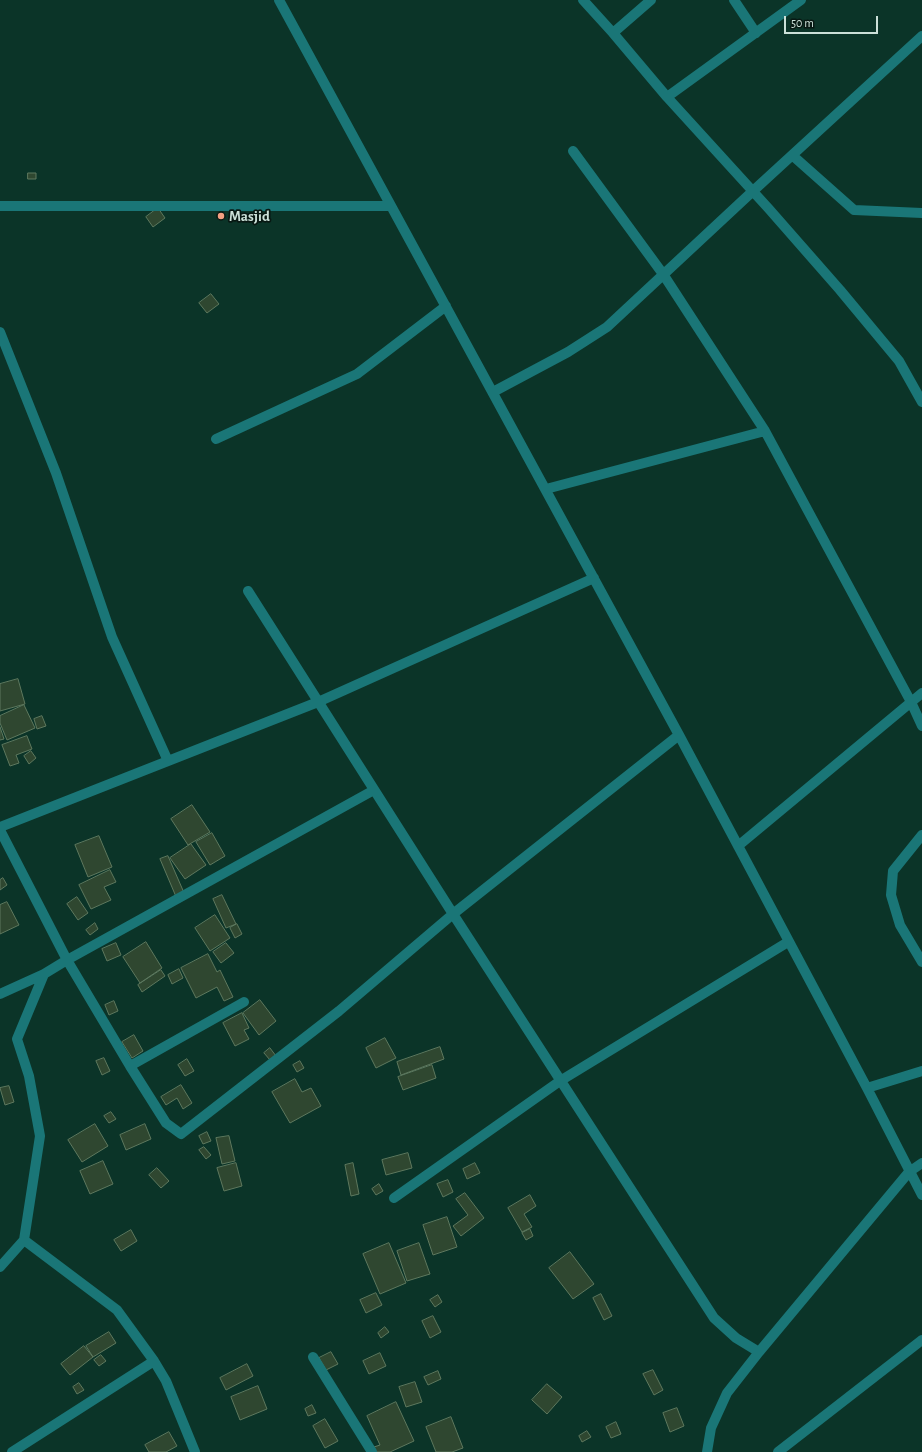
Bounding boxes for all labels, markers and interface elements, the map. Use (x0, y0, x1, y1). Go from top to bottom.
scale bar (786, 8, 880, 34)
text: 50 m (791, 17, 814, 29)
place label: Masjid (229, 207, 270, 225)
marker: Masjid (216, 211, 226, 221)

